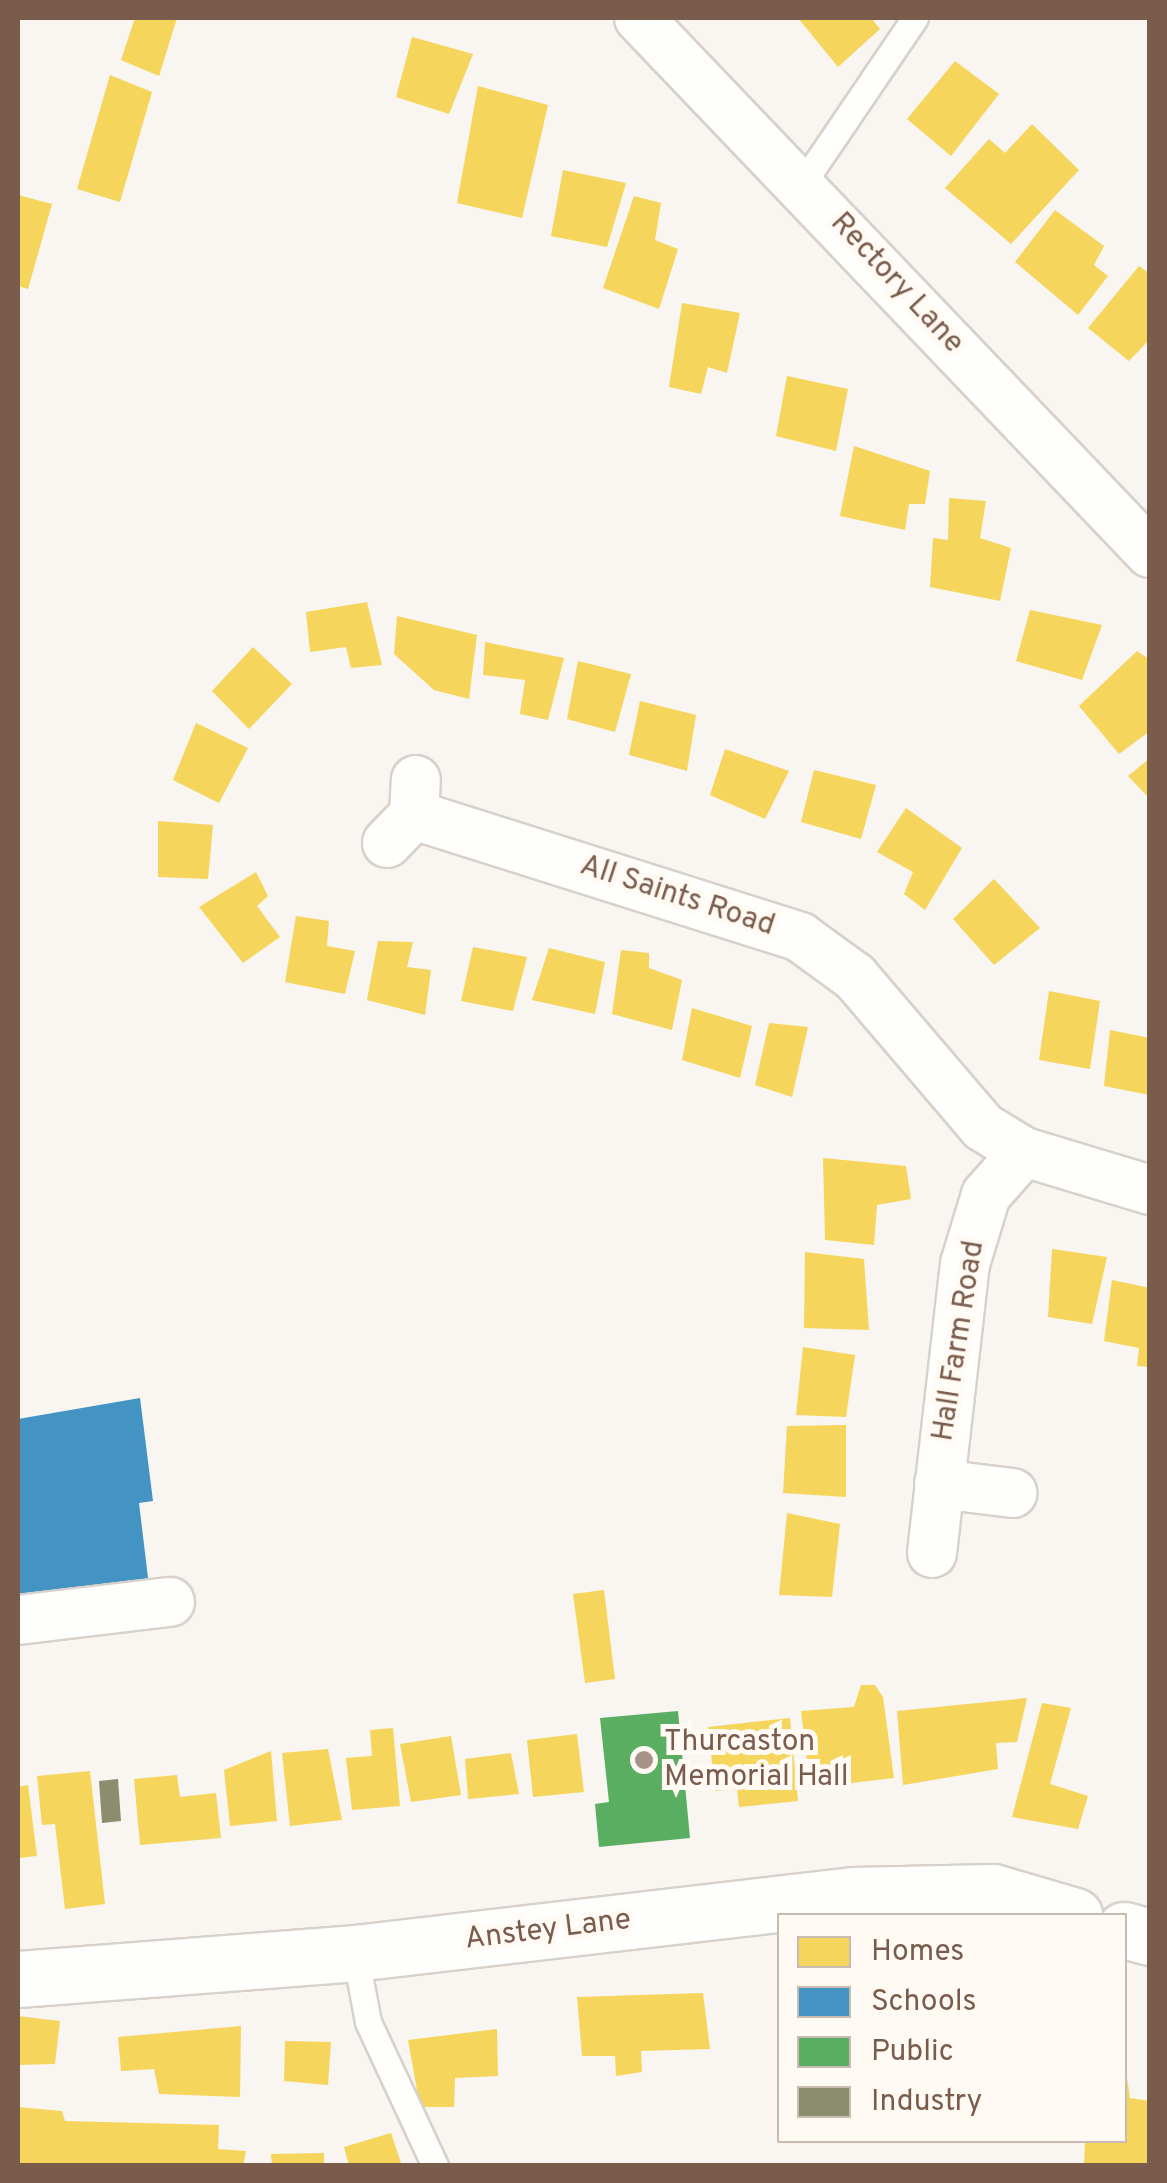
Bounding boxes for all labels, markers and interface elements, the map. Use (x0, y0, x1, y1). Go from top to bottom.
street label: Rectory Lane (822, 206, 970, 362)
street label: All Saints Road (575, 849, 779, 945)
street label: Hall Farm Road (926, 1238, 994, 1444)
place label: Thurcaston Memorial Hall (664, 1725, 848, 1796)
marker: Thurcaston Memorial Hall (633, 1749, 655, 1771)
street label: Anstey Lane (463, 1903, 633, 1959)
legend (777, 1913, 1127, 2143)
text: Homes (871, 1934, 964, 1971)
text: Schools (871, 1984, 977, 2021)
text: Public (871, 2034, 954, 2071)
text: Industry (871, 2084, 982, 2121)

